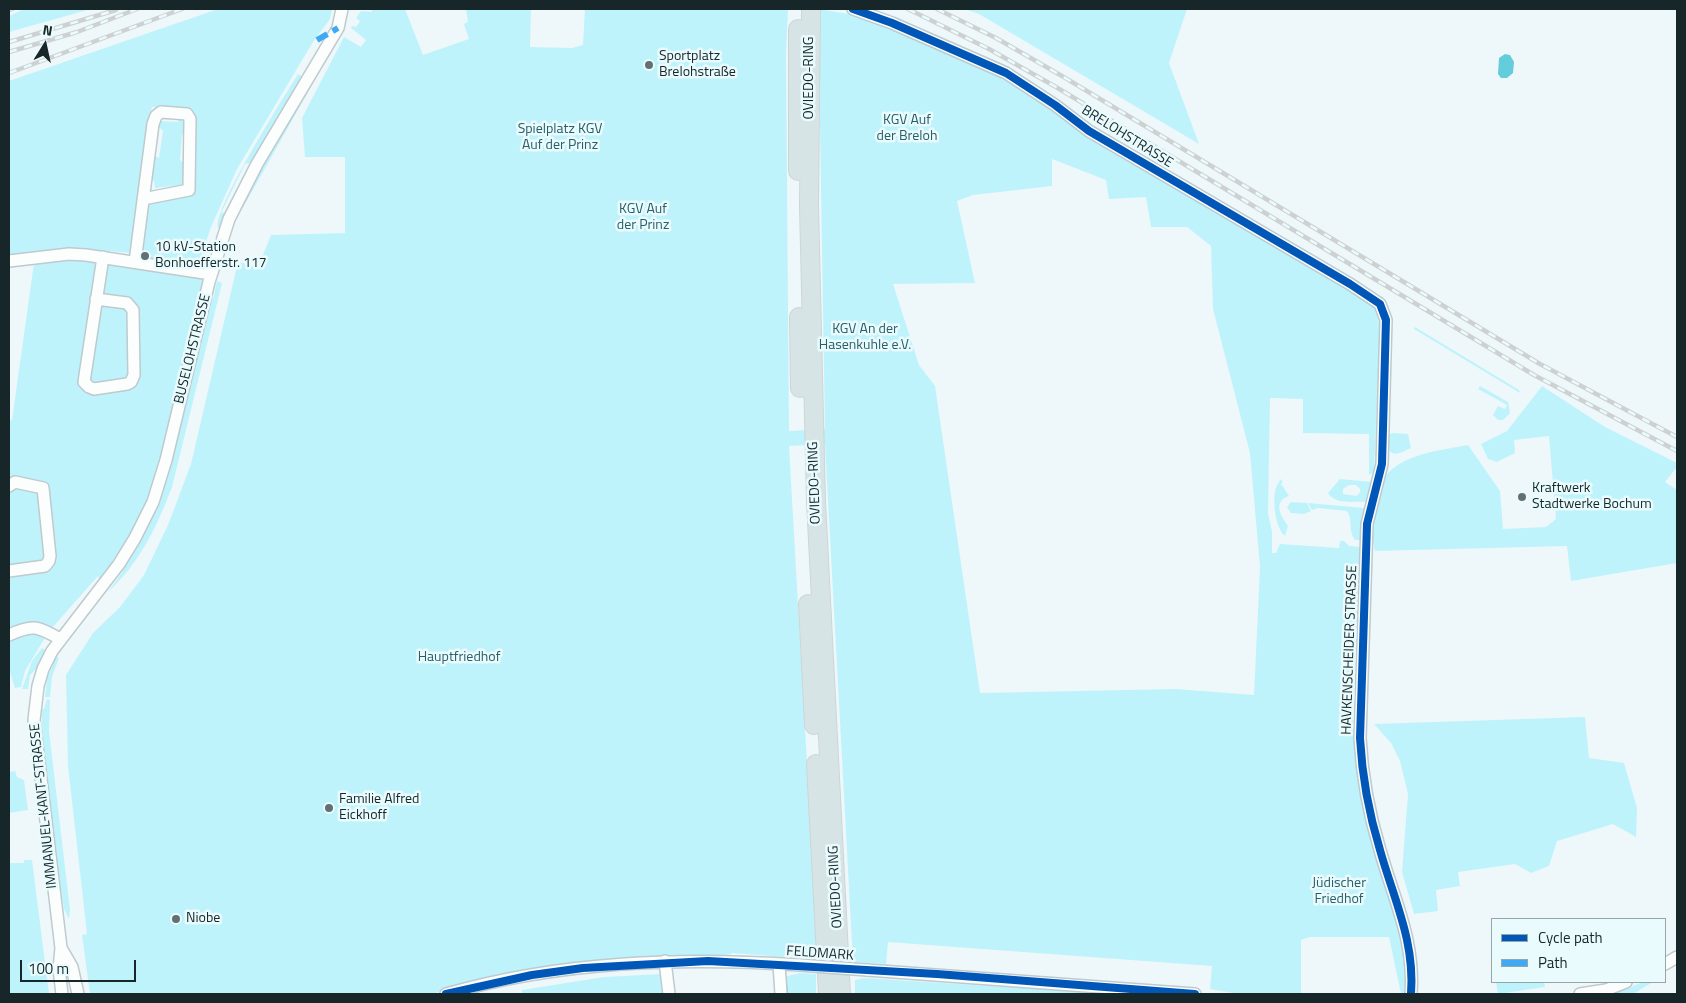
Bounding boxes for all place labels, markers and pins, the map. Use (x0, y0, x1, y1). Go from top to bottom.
place label: Sportplatz Brelohstraße (659, 49, 736, 82)
marker: Sportplatz Brelohstraße (643, 59, 655, 71)
place label: 10 kV-Station Bonhoefferstr. 117 (155, 240, 267, 272)
marker: 10 kV-Station Bonhoefferstr. 117 (139, 250, 151, 262)
place label: Kraftwerk Stadtwerke Bochum (1532, 481, 1652, 514)
marker: Kraftwerk Stadtwerke Bochum (1516, 491, 1528, 503)
place label: Familie Alfred Eickhoff (339, 792, 420, 824)
marker: Familie Alfred Eickhoff (323, 802, 335, 814)
place label: Niobe (186, 911, 220, 927)
marker: Niobe (170, 913, 182, 925)

